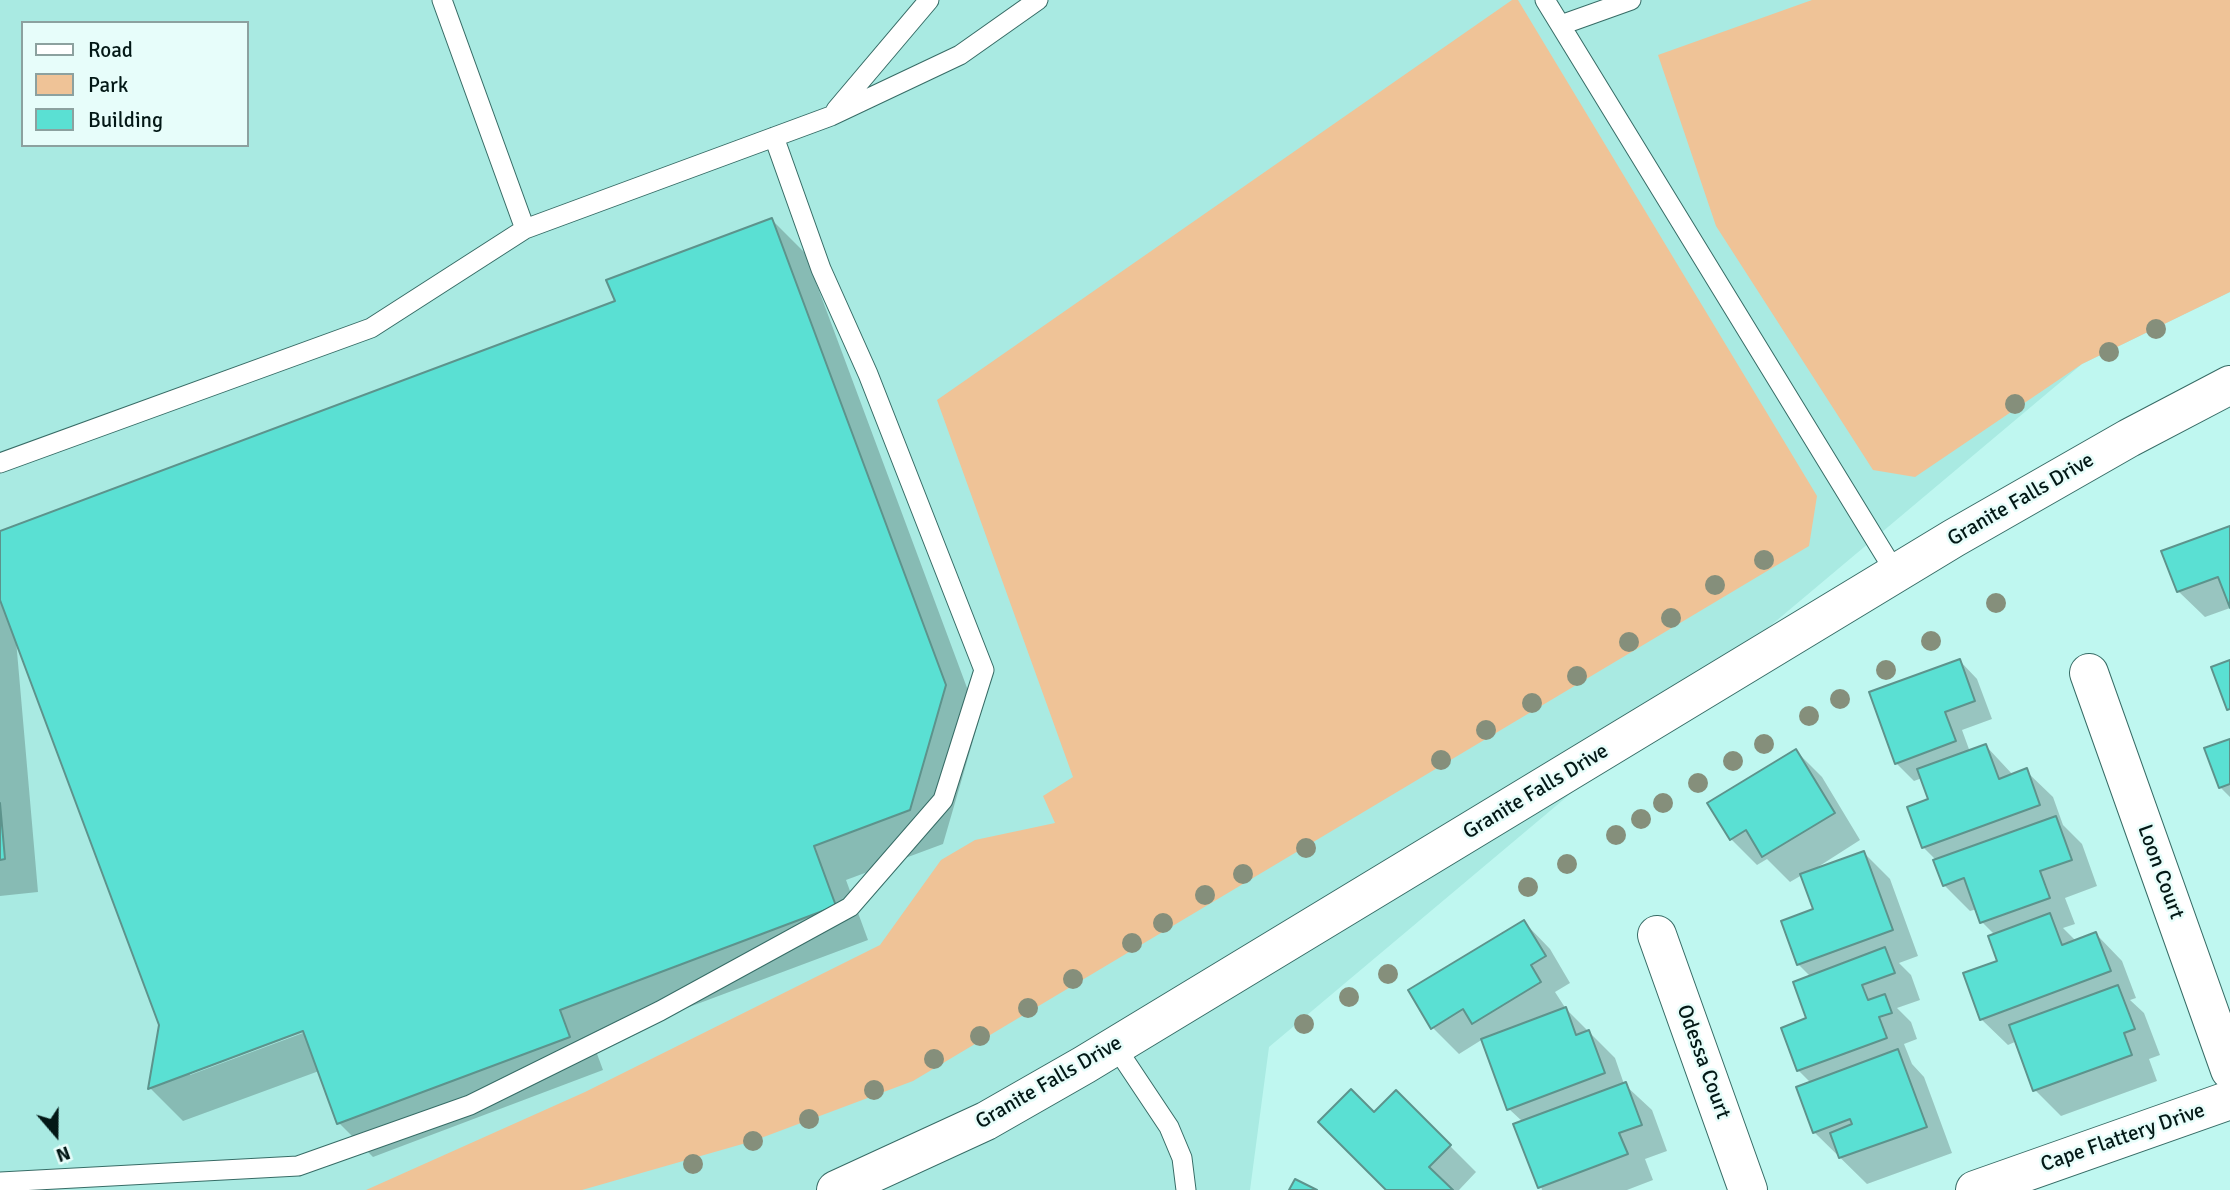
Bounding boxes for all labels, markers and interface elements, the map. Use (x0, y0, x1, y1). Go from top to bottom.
legend (21, 21, 248, 147)
text: Road (88, 37, 133, 63)
text: Park (88, 72, 128, 98)
text: Building (88, 107, 163, 133)
street label: Granite Falls Drive (1943, 448, 2099, 552)
street label: Granite Falls Drive (1459, 739, 1613, 845)
street label: Loon Court (2131, 821, 2189, 923)
street label: Odessa Court (1671, 1002, 1735, 1122)
street label: Granite Falls Drive (971, 1031, 1127, 1135)
street label: Cape Flattery Drive (2038, 1098, 2208, 1178)
north arrow (21, 1099, 91, 1169)
text: N (53, 1140, 73, 1167)

